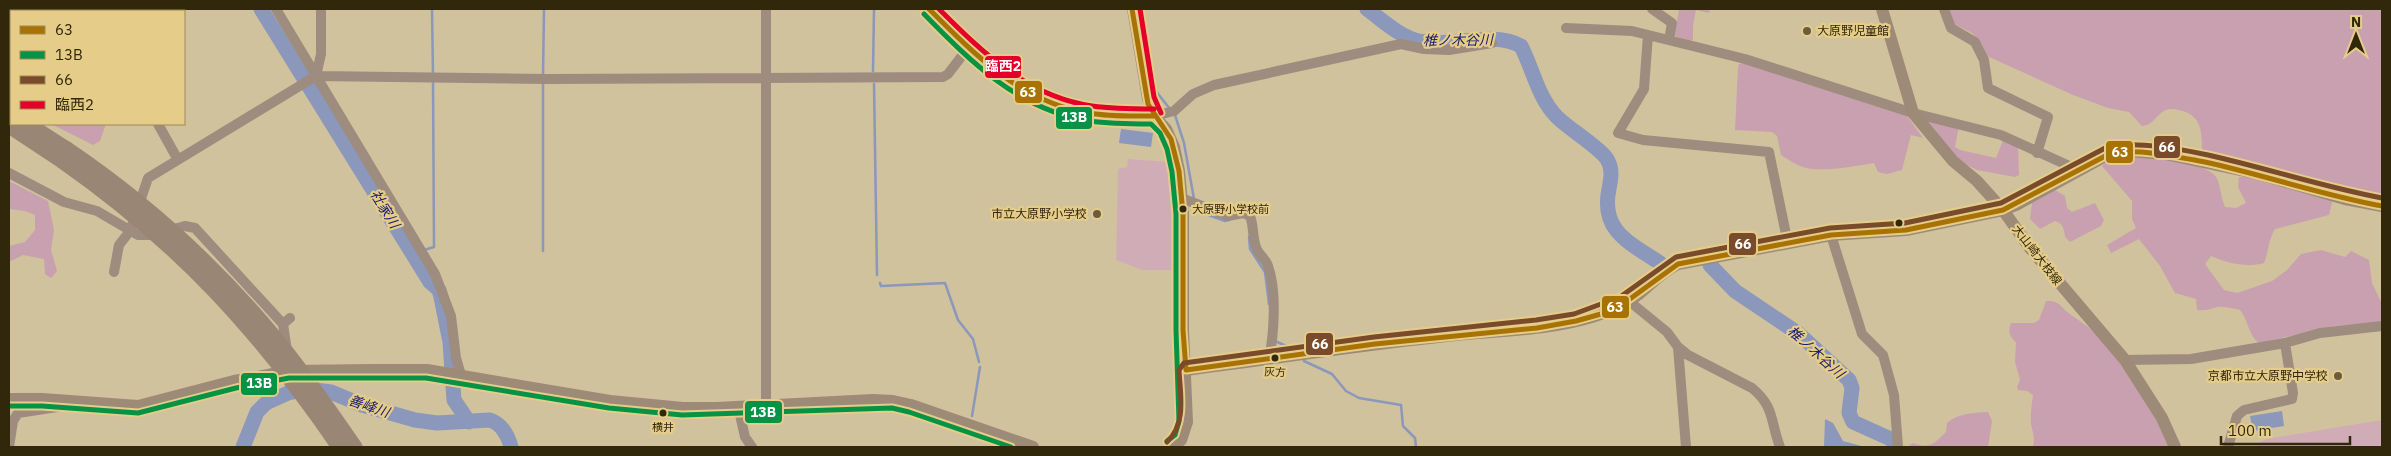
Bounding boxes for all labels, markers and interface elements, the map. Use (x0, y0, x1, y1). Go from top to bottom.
legend (10, 10, 185, 125)
north arrow (2331, 10, 2381, 60)
text: N (2351, 13, 2361, 31)
text: 63 (55, 20, 73, 39)
place label: 大原野児童館 (1817, 23, 1889, 38)
marker: 大原野児童館 (1801, 25, 1813, 37)
water label: 椎ノ木谷川 (1423, 30, 1495, 50)
text: 13B (55, 45, 83, 64)
line badge: 臨西2 (984, 55, 1022, 79)
text: 臨西2 (985, 57, 1021, 75)
text: 66 (55, 70, 73, 89)
line badge: 63 (1014, 80, 1043, 104)
text: 63 (1020, 83, 1036, 101)
text: 臨西2 (55, 95, 94, 114)
line badge: 13B (1055, 106, 1093, 130)
text: 13B (1061, 108, 1087, 126)
line badge: 66 (2153, 135, 2181, 159)
text: 66 (2159, 138, 2175, 156)
line badge: 63 (2105, 140, 2134, 164)
text: 63 (2112, 143, 2128, 161)
water label: 社家川 (366, 186, 405, 233)
place label: 大原野小学校前 (1192, 202, 1269, 216)
marker: 大原野小学校前 (1178, 204, 1188, 214)
place label: 市立大原野小学校 (991, 206, 1087, 221)
marker: 市立大原野小学校 (1091, 208, 1103, 220)
unlabelled marker (1894, 218, 1904, 228)
street label: 大山崎大枝線 (2009, 222, 2065, 288)
line badge: 66 (1728, 232, 1757, 256)
text: 66 (1735, 235, 1751, 253)
line badge: 63 (1601, 295, 1630, 319)
text: 63 (1607, 298, 1623, 316)
water label: 椎ノ木谷川 (1784, 322, 1850, 383)
line badge: 66 (1305, 332, 1334, 356)
text: 66 (1312, 335, 1328, 353)
marker: 灰方 (1270, 353, 1280, 363)
place label: 灰方 (1264, 365, 1286, 379)
place label: 京都市立大原野中学校 (2208, 368, 2328, 383)
marker: 京都市立大原野中学校 (2332, 370, 2344, 382)
line badge: 13B (240, 372, 278, 396)
text: 13B (246, 374, 272, 392)
water label: 善峰川 (346, 391, 394, 422)
line badge: 13B (744, 400, 783, 424)
text: 13B (750, 403, 776, 421)
marker: 横井 (658, 408, 668, 418)
scale bar (2221, 414, 2350, 446)
place label: 横井 (652, 420, 674, 434)
text: 100 m (2228, 421, 2272, 440)

